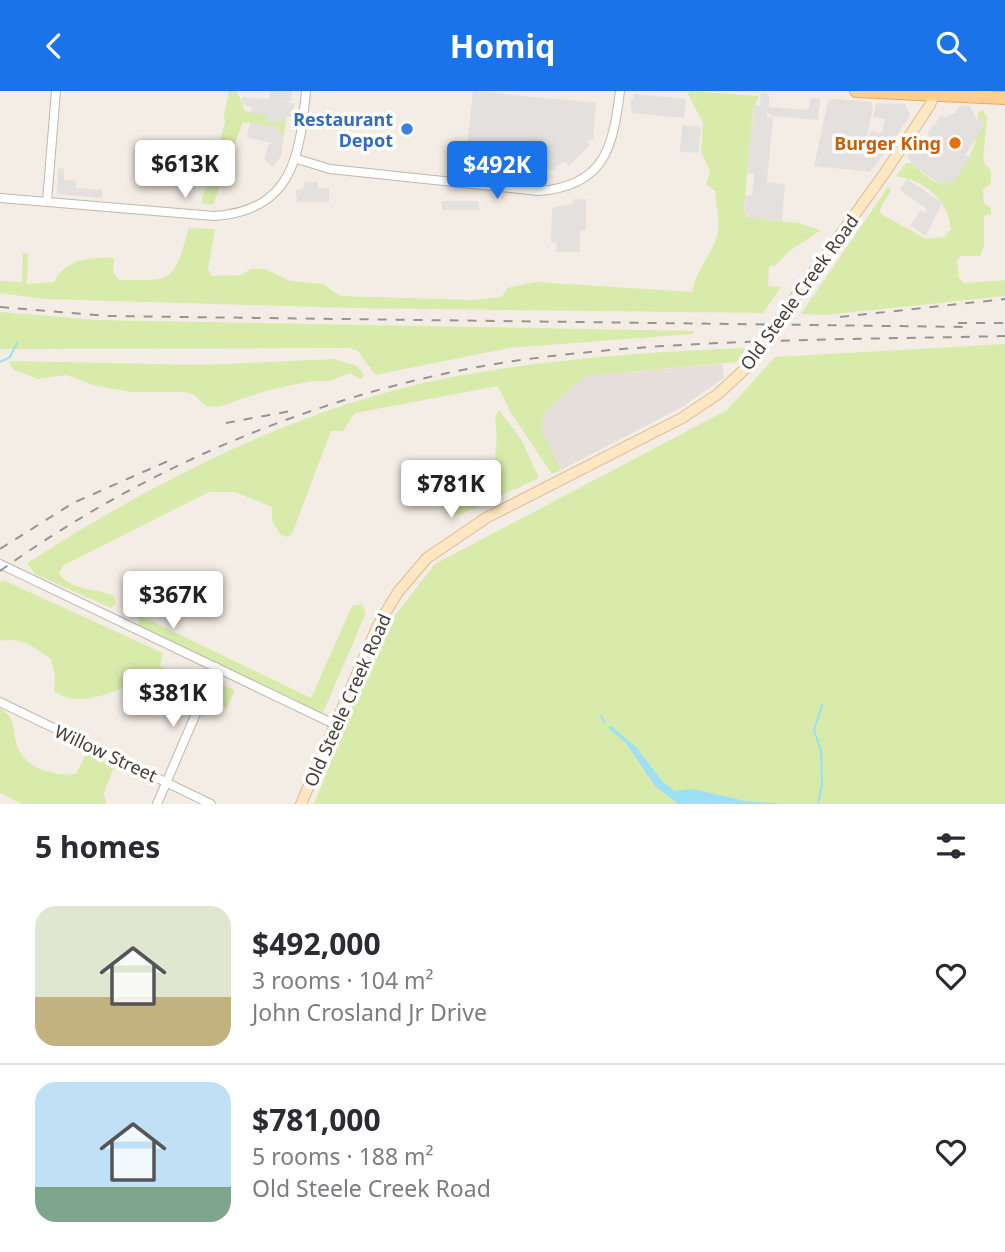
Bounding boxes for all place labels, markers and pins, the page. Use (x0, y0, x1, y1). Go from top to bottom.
place label: Restaurant Depot (293, 107, 393, 152)
marker: Restaurant Depot (399, 121, 415, 137)
place label: Burger King (834, 131, 941, 155)
marker: Burger King (947, 135, 963, 151)
pin: $613K (136, 141, 234, 200)
pin: $492K (448, 141, 546, 201)
pin: $781K (402, 461, 500, 520)
pin: $367K (124, 571, 222, 631)
pin: $381K (124, 669, 222, 729)

